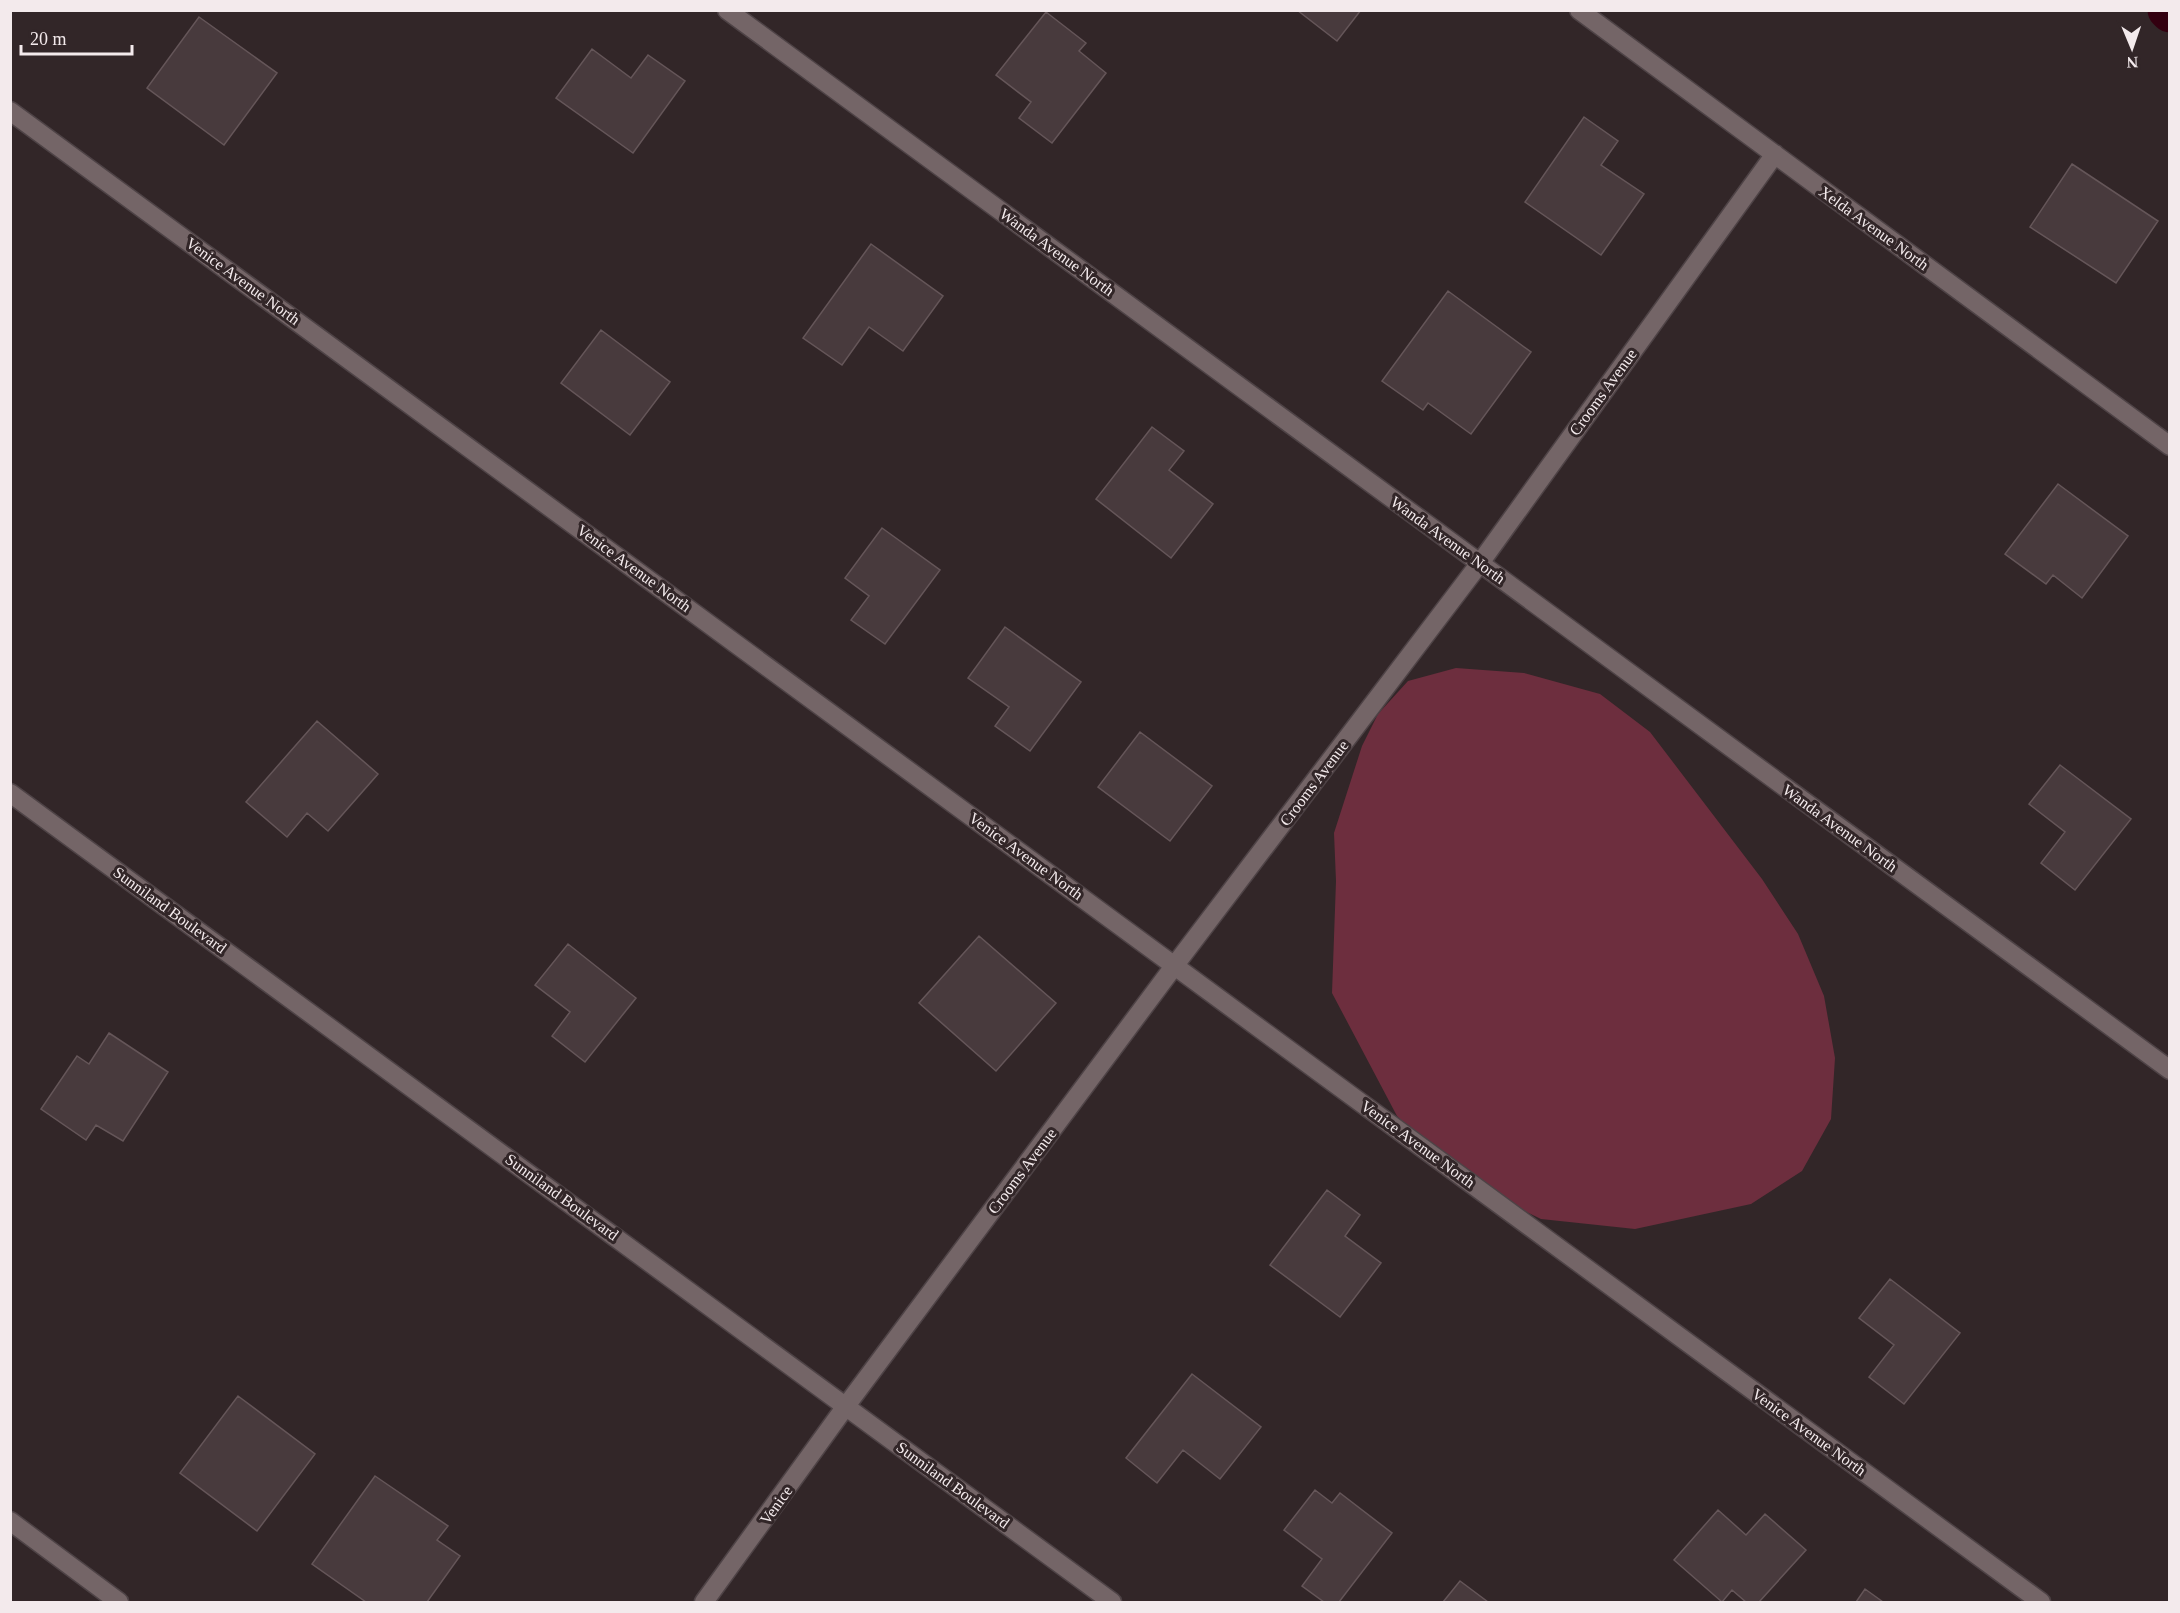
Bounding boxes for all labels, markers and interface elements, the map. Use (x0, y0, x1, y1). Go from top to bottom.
scale bar (21, 18, 132, 56)
north arrow (2102, 18, 2162, 78)
text: 20 m (30, 29, 67, 49)
text: N (2126, 54, 2139, 71)
street label: Xelda Avenue North (1816, 183, 1932, 273)
street label: Wanda Avenue North (997, 205, 1117, 299)
street label: Venice Avenue North (183, 234, 303, 328)
street label: Crooms Avenue (1566, 346, 1640, 438)
street label: Wanda Avenue North (1388, 493, 1508, 587)
street label: Venice Avenue North (574, 521, 694, 615)
street label: Crooms Avenue (1276, 737, 1352, 829)
street label: Wanda Avenue North (1780, 781, 1900, 875)
street label: Venice Avenue North (966, 809, 1086, 903)
street label: Sunniland Boulevard (110, 863, 230, 957)
street label: Venice Avenue North (1358, 1097, 1478, 1191)
street label: Crooms Avenue (984, 1125, 1060, 1217)
street label: Sunniland Boulevard (502, 1150, 622, 1244)
street label: Venice Avenue North (1749, 1385, 1869, 1479)
street label: Sunniland Boulevard (893, 1438, 1013, 1532)
street label: Venice (756, 1482, 796, 1528)

